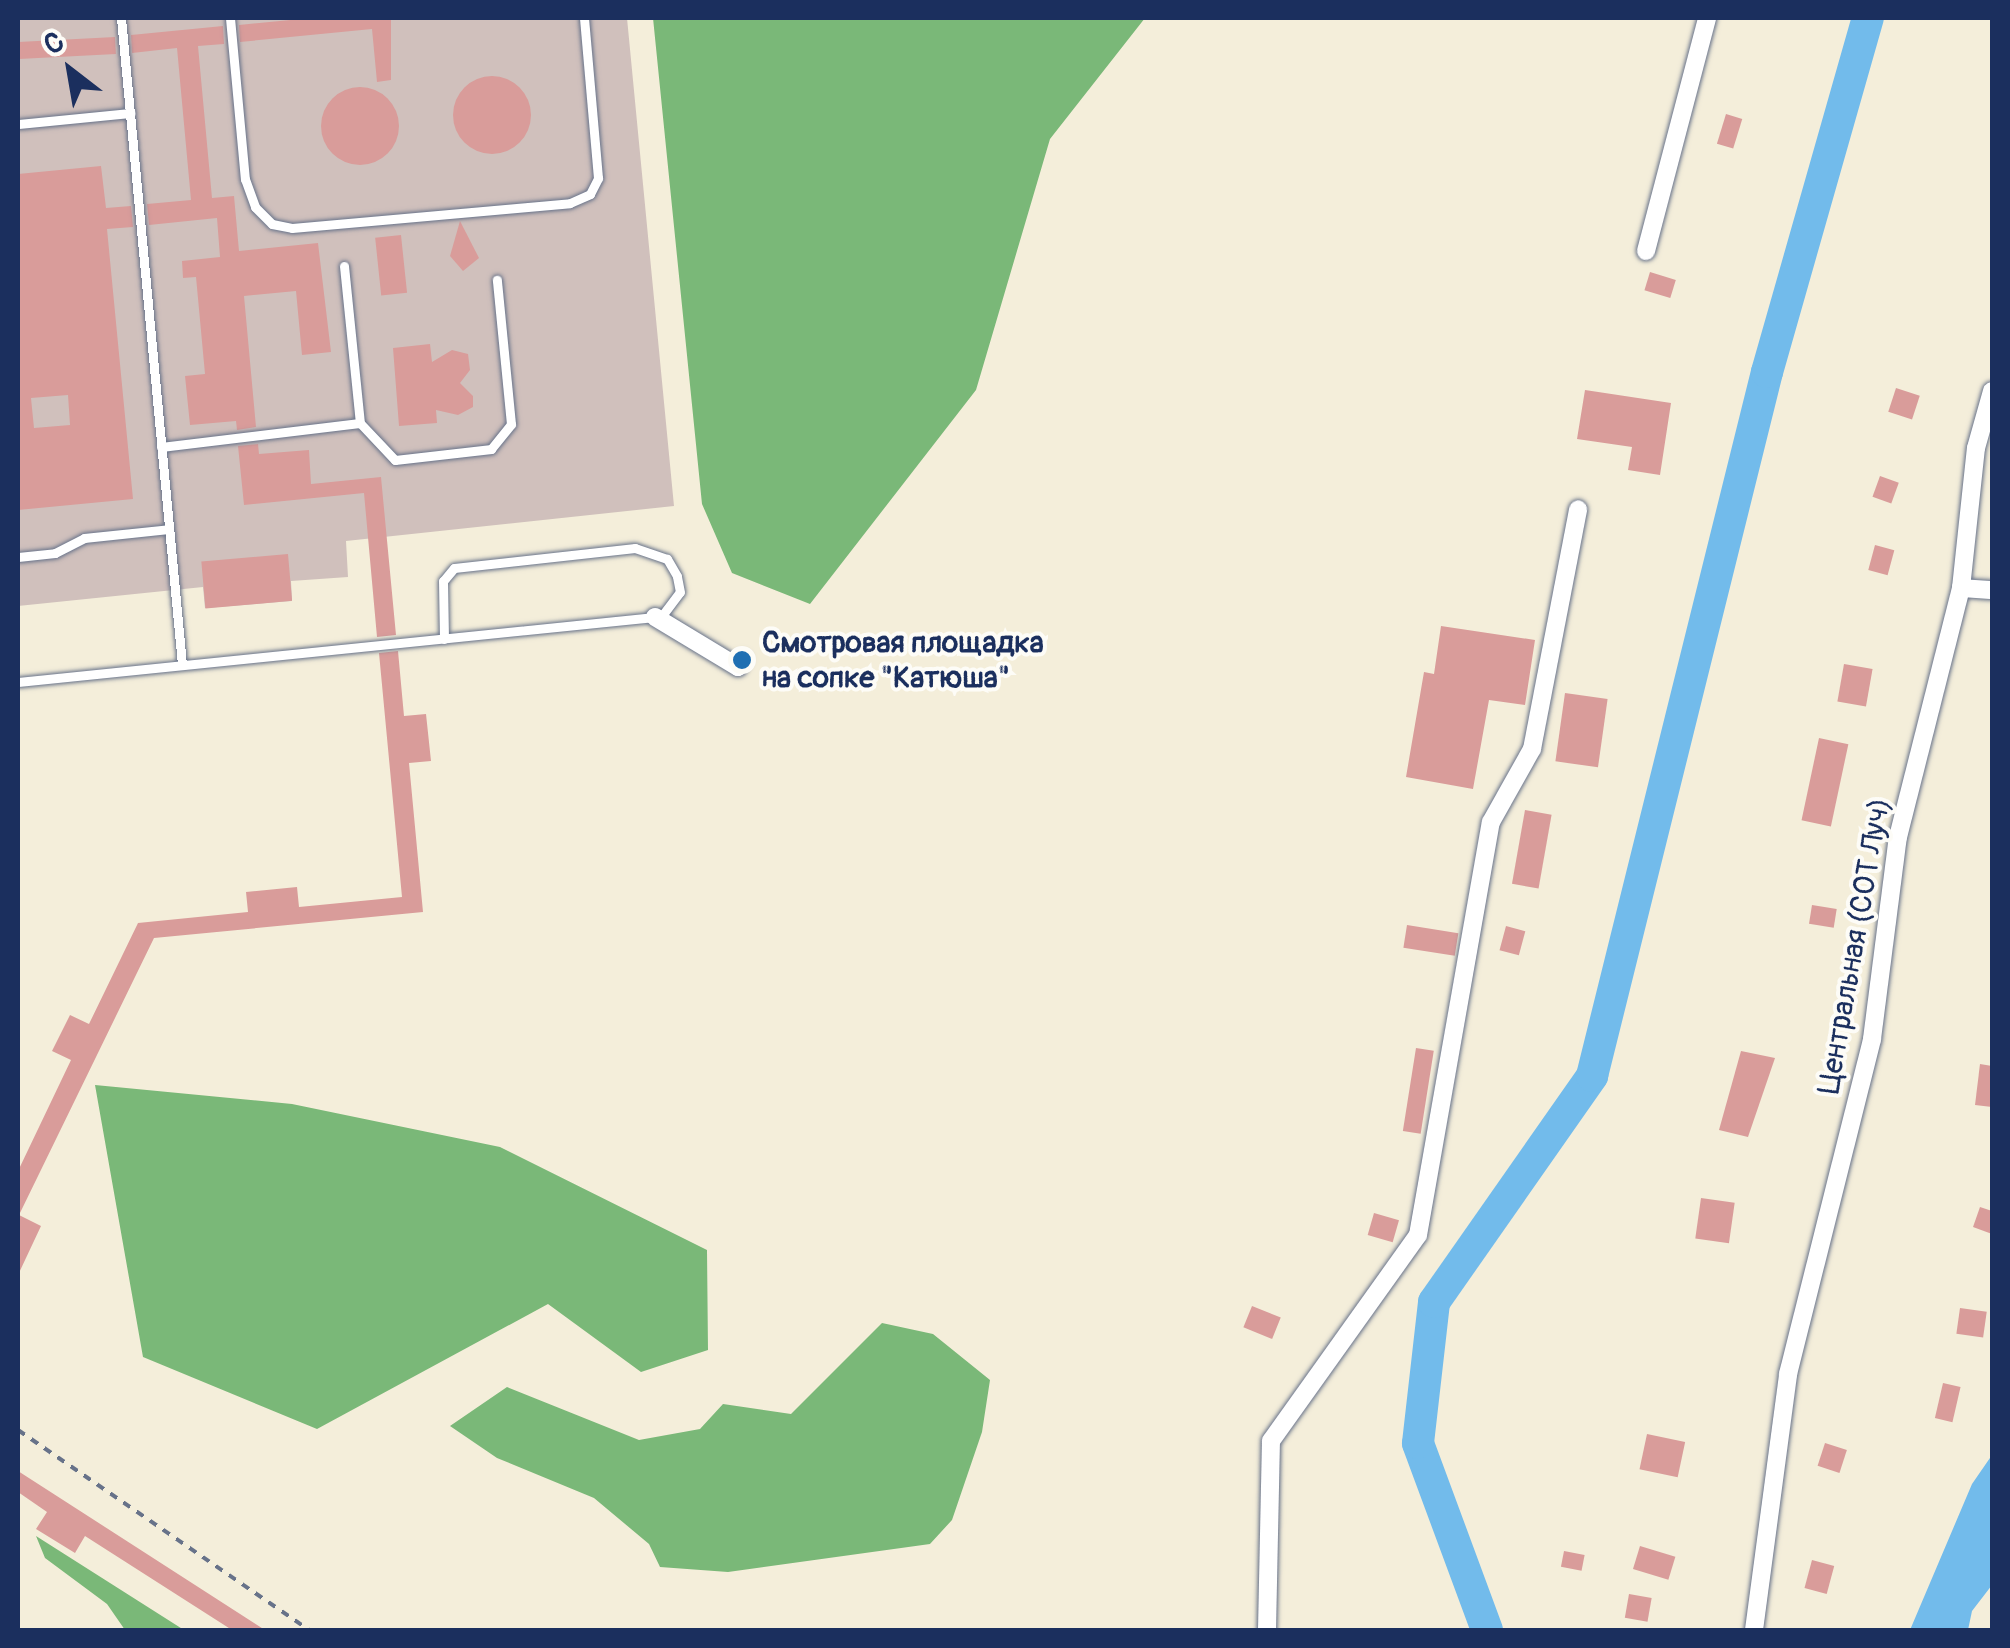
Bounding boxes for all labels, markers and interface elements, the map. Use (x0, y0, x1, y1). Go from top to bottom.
north arrow (20, 20, 120, 120)
text: С (38, 24, 71, 63)
place label: Смотровая площадка на сопке "Катюша" (762, 625, 1044, 696)
marker: Смотровая площадка на сопке "Катюша" (731, 649, 753, 671)
street label: Центральная (СОТ Луч) (1811, 795, 1899, 1097)

